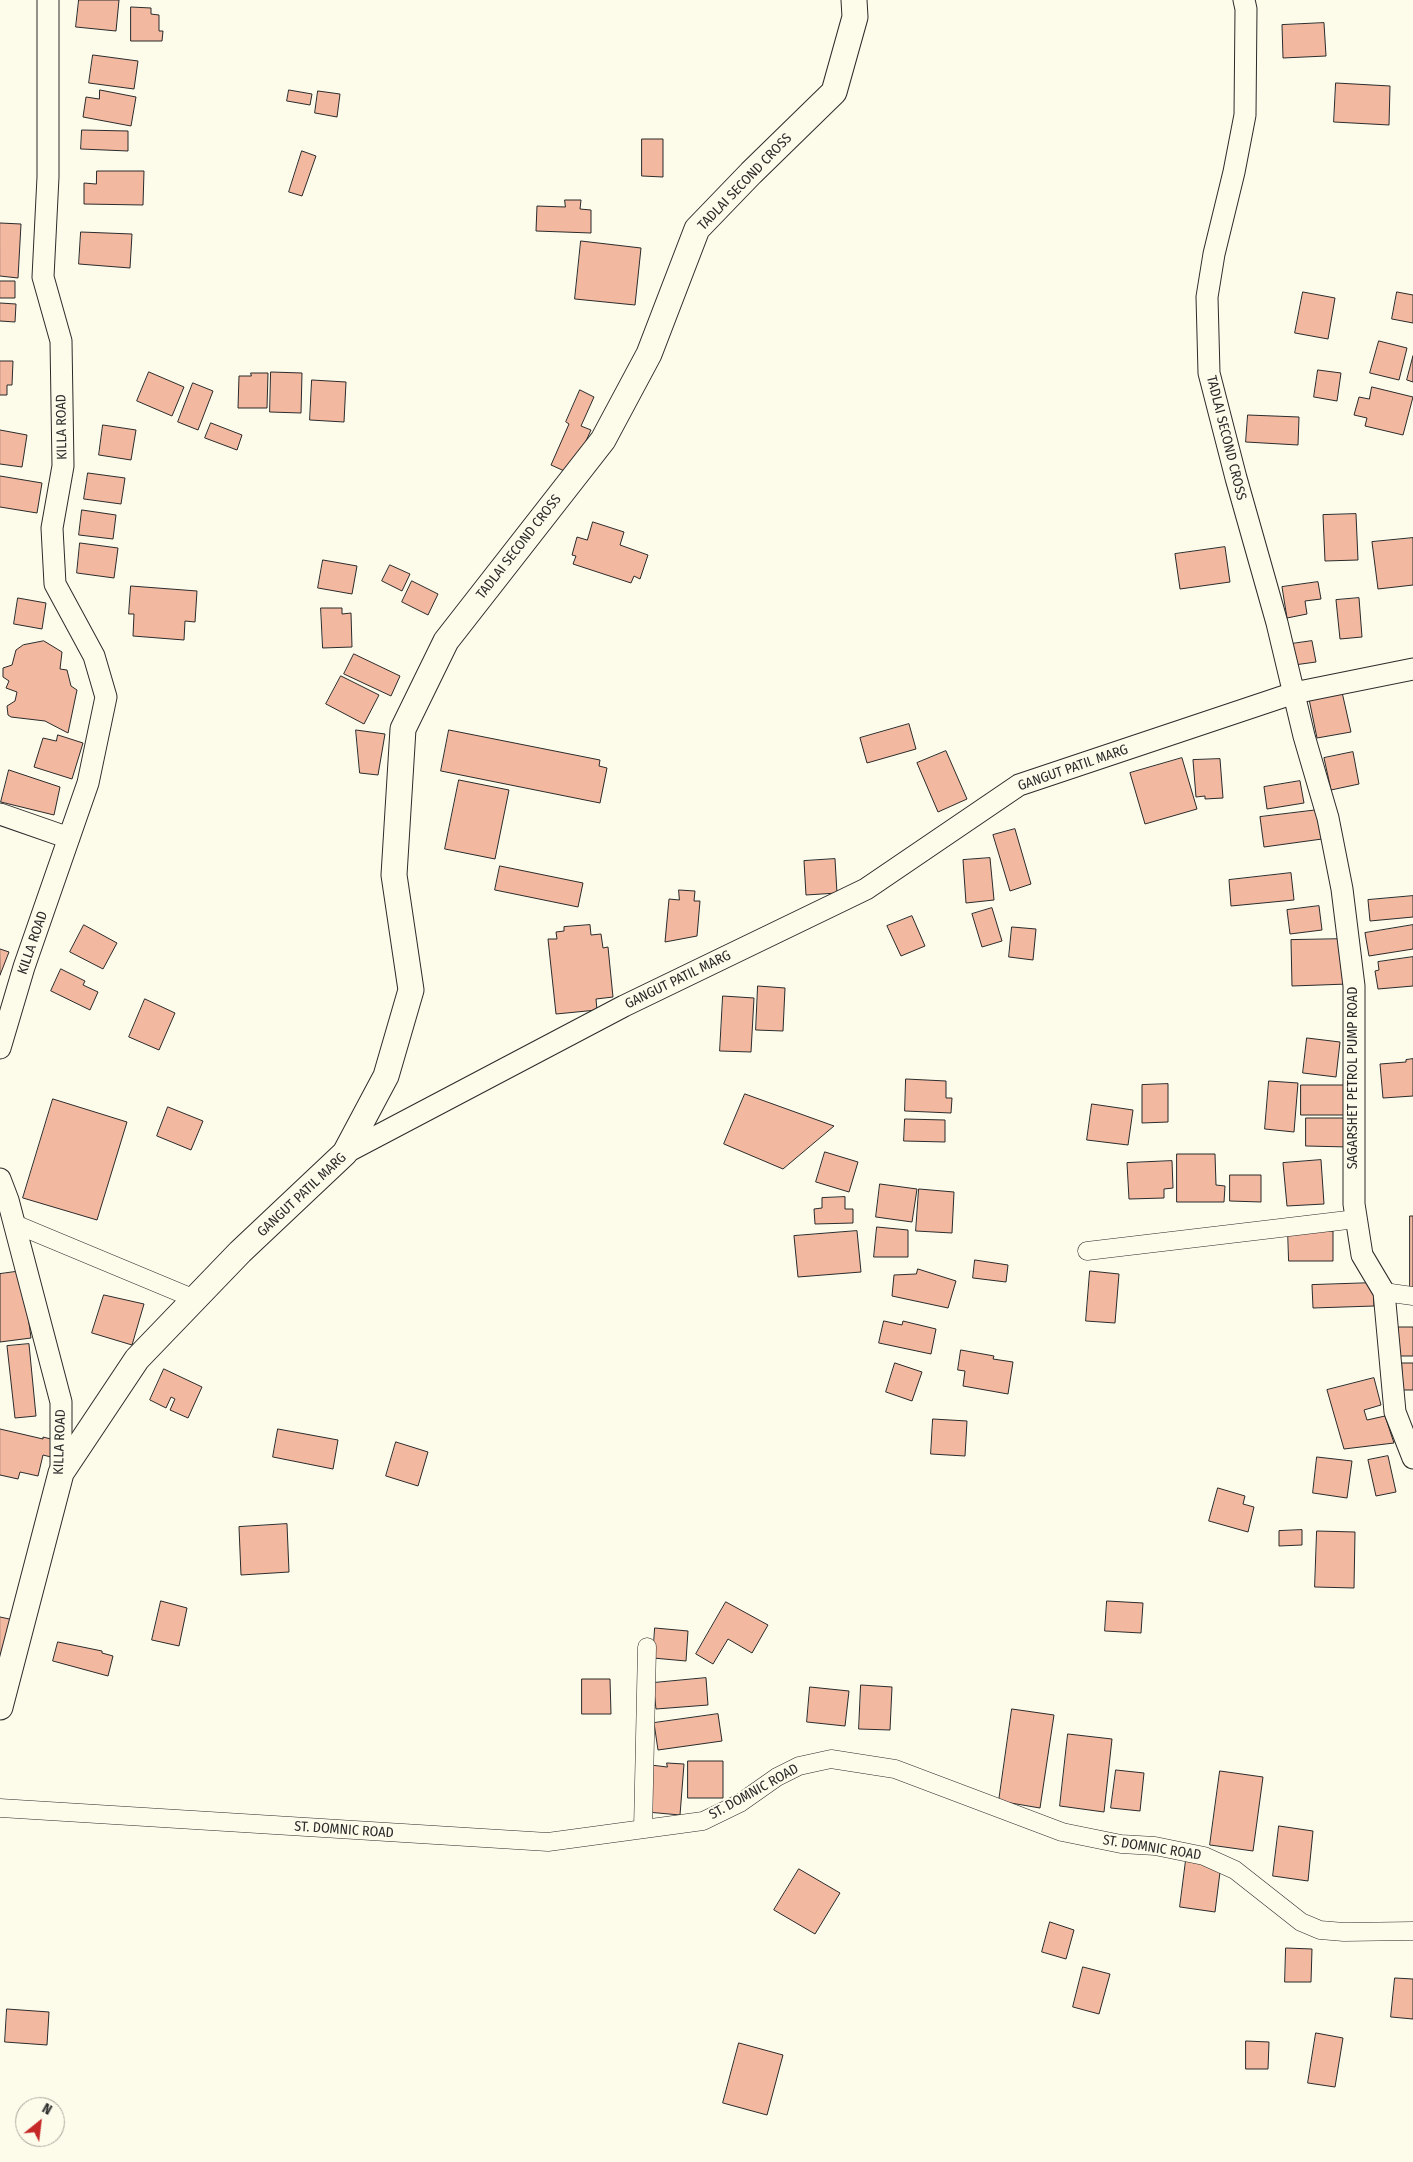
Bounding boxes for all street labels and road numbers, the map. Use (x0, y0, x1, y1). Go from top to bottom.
street label: TADLAI SECOND CROSS (695, 130, 795, 234)
street label: TADLAI SECOND CROSS (1202, 374, 1250, 502)
street label: KILLA ROAD (53, 394, 71, 460)
street label: TADLAI SECOND CROSS (473, 491, 565, 603)
street label: GANGUT PATIL MARG (1016, 741, 1130, 795)
street label: KILLA ROAD (14, 909, 52, 977)
street label: GANGUT PATIL MARG (622, 947, 734, 1013)
street label: SAGARSHET PETROL PUMP ROAD (1345, 987, 1361, 1169)
street label: GANGUT PATIL MARG (254, 1149, 350, 1241)
street label: KILLA ROAD (50, 1409, 70, 1475)
street label: ST. DOMNIC ROAD (706, 1761, 802, 1823)
street label: ST. DOMNIC ROAD (294, 1818, 394, 1842)
street label: ST. DOMNIC ROAD (1102, 1832, 1202, 1864)

